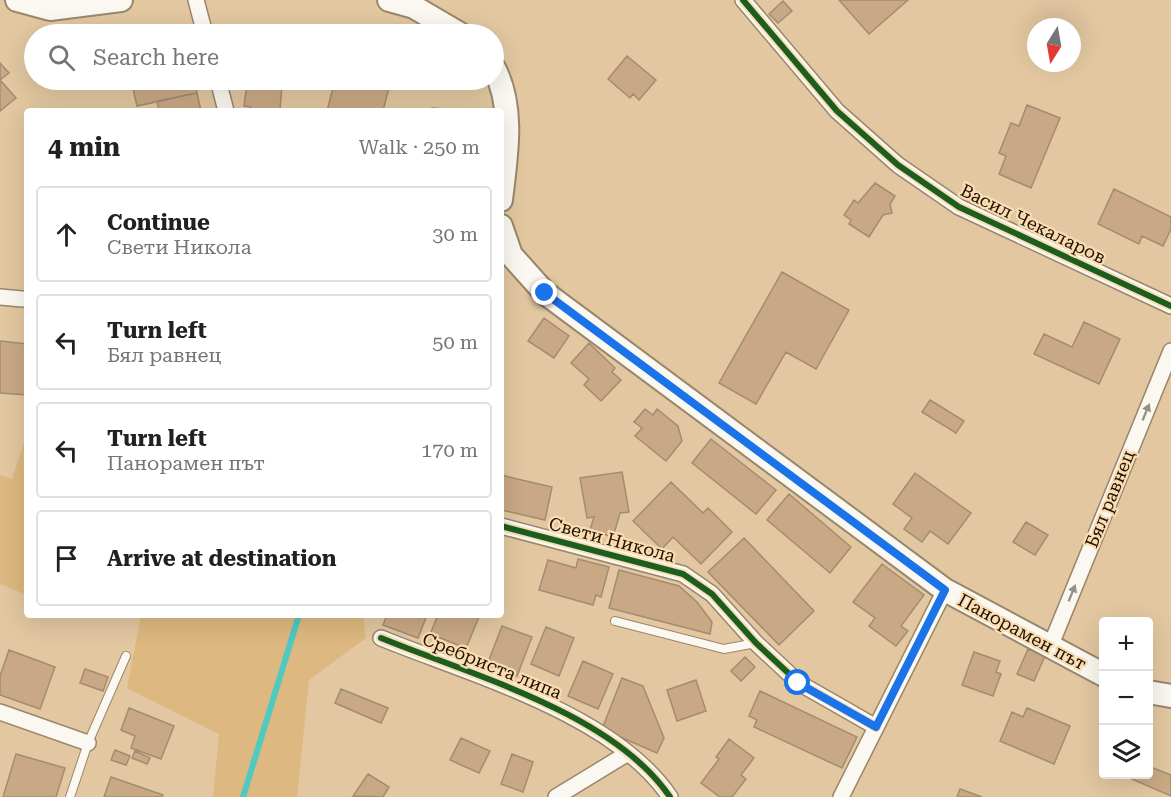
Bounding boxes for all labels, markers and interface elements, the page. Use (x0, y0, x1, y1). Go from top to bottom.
north arrow (1027, 18, 1081, 72)
search box (24, 24, 504, 90)
icon: search (45, 41, 78, 74)
text: Search here (93, 45, 219, 70)
text: 4 min (48, 132, 120, 162)
text: Walk · 250 m (359, 135, 480, 159)
street label: Васил Чекаларов (957, 179, 1109, 268)
text: Continue (107, 210, 210, 235)
icon: ahead (50, 218, 83, 251)
text: 30 m (432, 222, 478, 246)
text: Свети Никола (107, 235, 252, 259)
route end (531, 279, 557, 305)
text: Turn left (107, 318, 207, 343)
icon: left (50, 326, 83, 359)
text: 50 m (432, 330, 478, 354)
text: Бял равнец (107, 343, 221, 367)
one-way arrow (1141, 403, 1151, 421)
text: Turn left (107, 426, 207, 451)
icon: left (50, 434, 83, 467)
text: 170 m (421, 438, 478, 462)
street label: Бял равнец (1081, 447, 1139, 550)
text: Панорамен път (107, 451, 265, 475)
street label: Свети Никола (547, 513, 678, 567)
icon: arrive (50, 542, 83, 575)
text: Arrive at destination (107, 546, 336, 571)
one-way arrow (1068, 584, 1077, 602)
street label: Панорамен път (955, 589, 1090, 674)
map controls (1099, 617, 1153, 779)
button: + (1099, 617, 1153, 671)
street label: Сребриста липа (419, 628, 565, 703)
route start (784, 669, 810, 695)
button: − (1099, 671, 1153, 725)
button: layers (1099, 725, 1153, 779)

